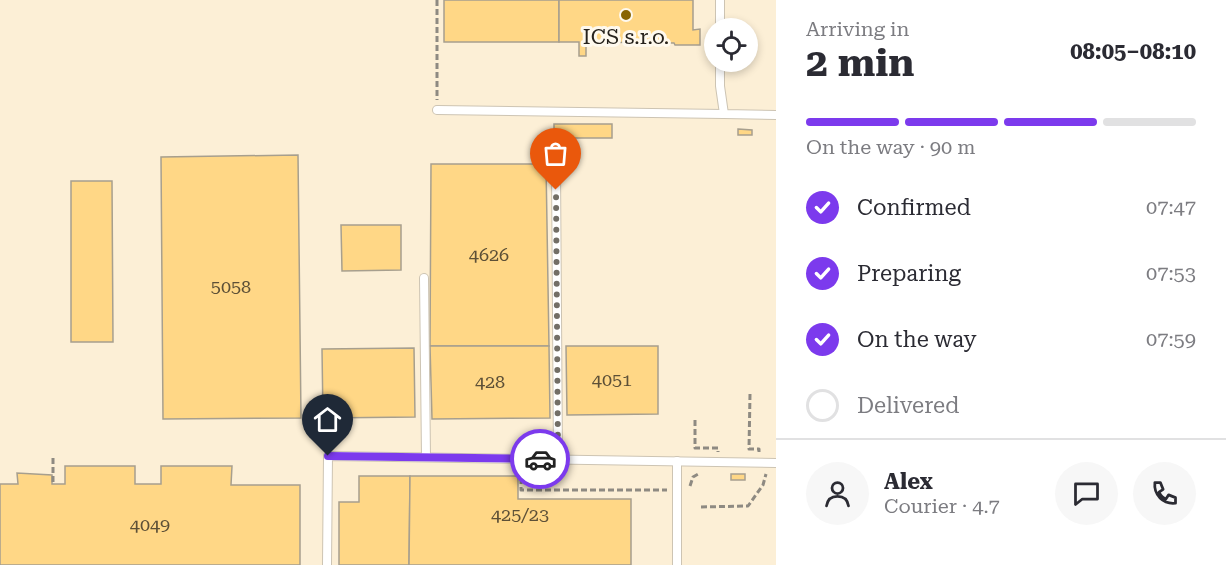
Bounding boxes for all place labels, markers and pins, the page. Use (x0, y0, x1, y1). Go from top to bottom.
marker: ICS s.r.o. (619, 8, 633, 22)
place label: ICS s.r.o. (583, 25, 669, 49)
pin (530, 128, 581, 190)
pin (302, 394, 353, 456)

